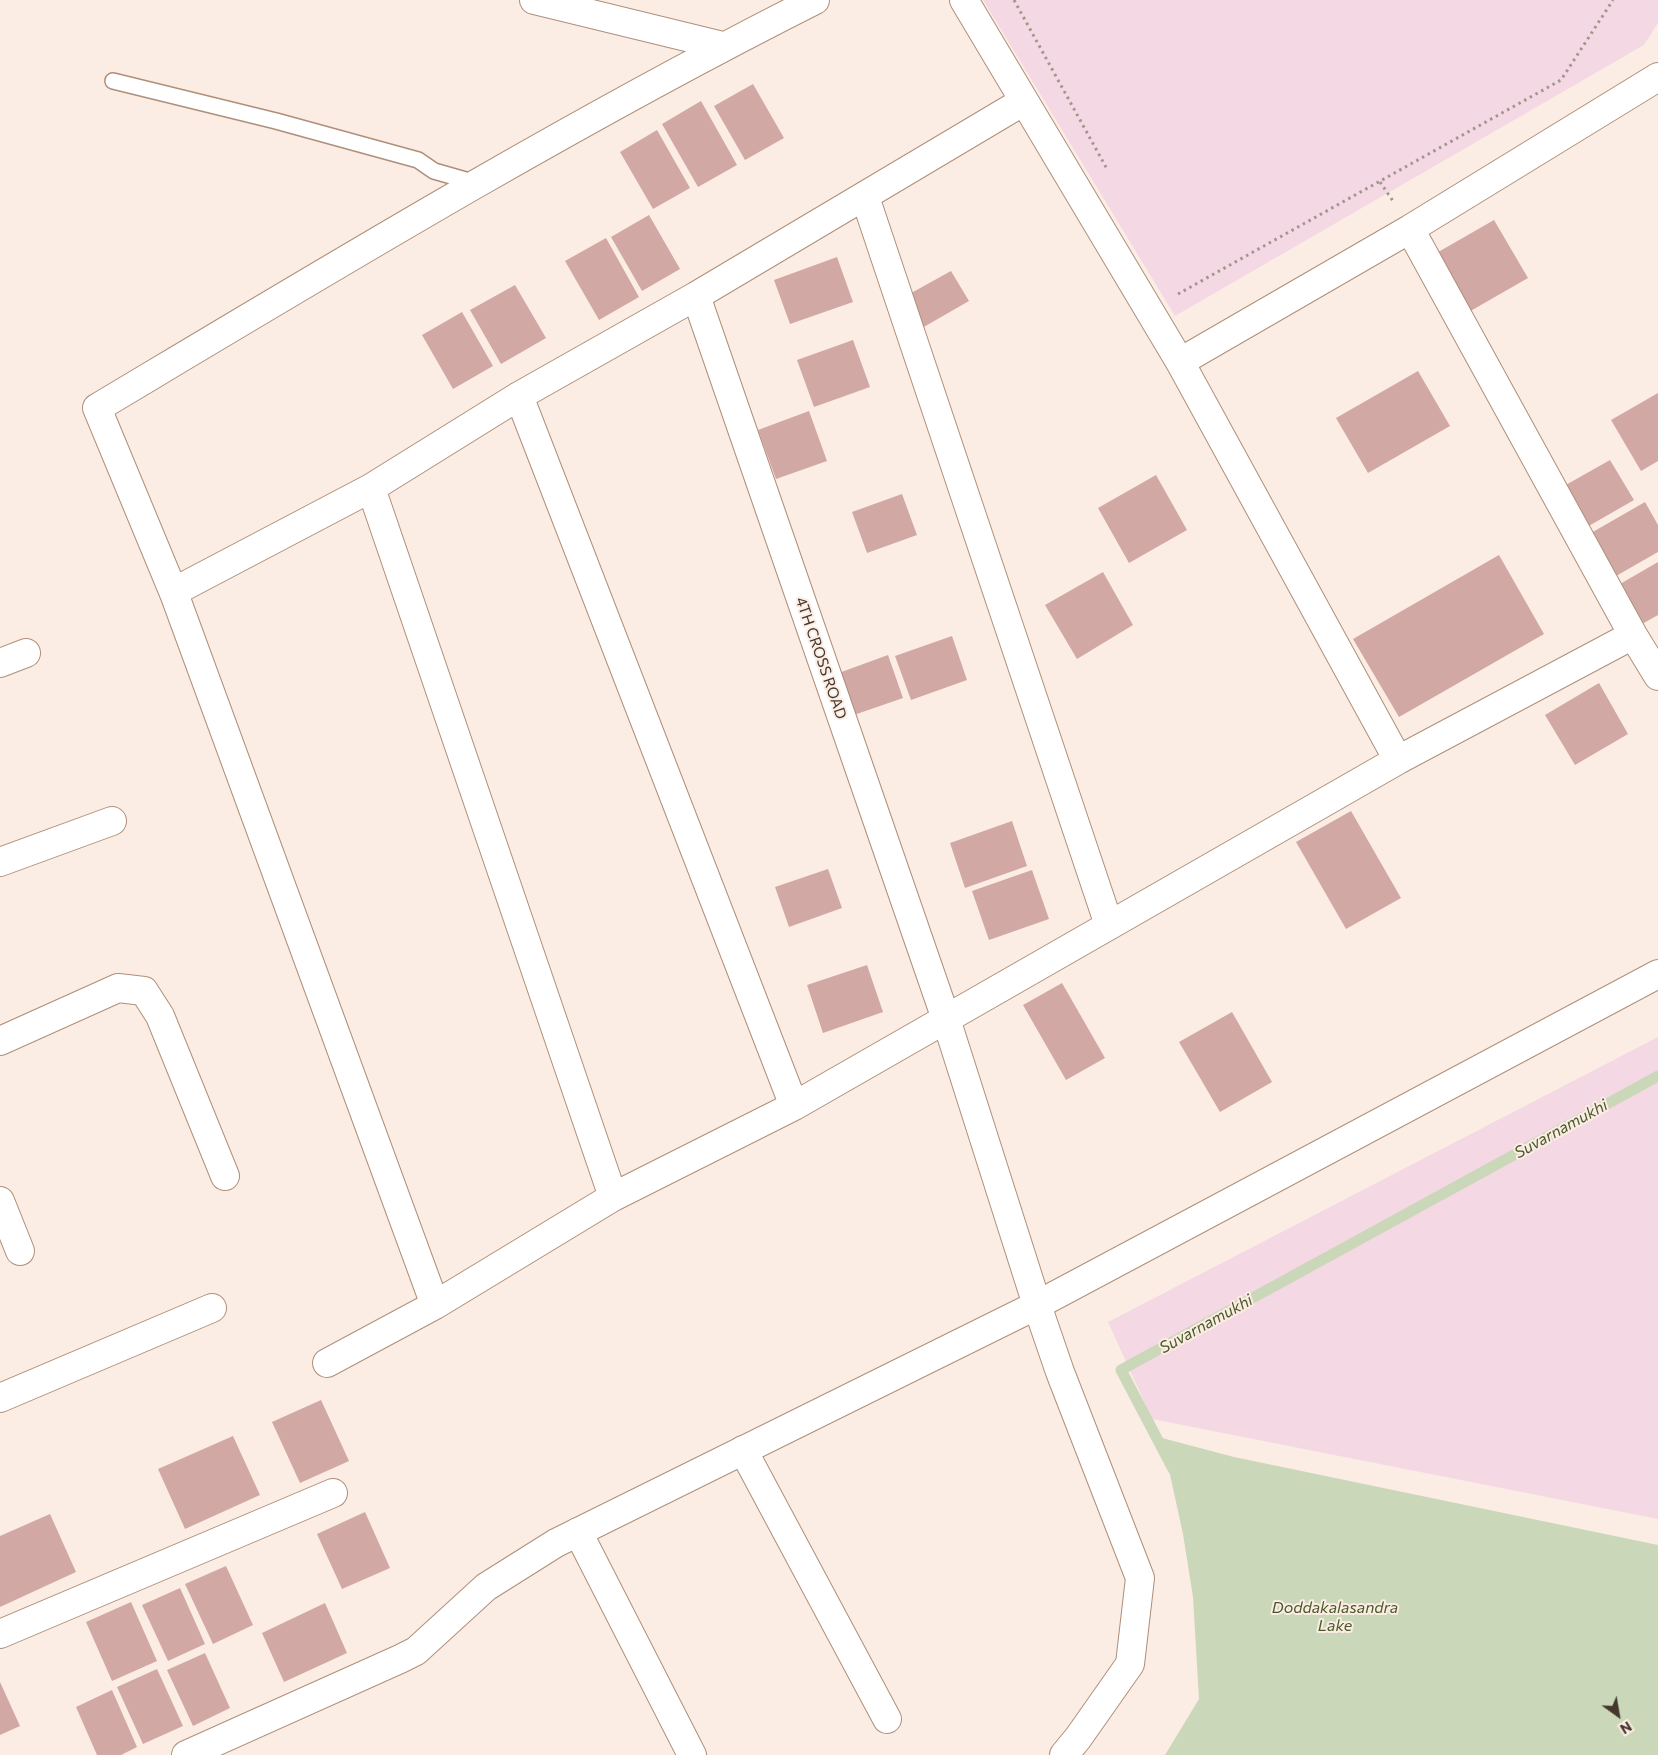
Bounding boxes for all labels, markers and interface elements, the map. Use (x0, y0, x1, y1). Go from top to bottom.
street label: 4TH CROSS ROAD (792, 595, 850, 721)
water label: Suvarnamukhi (1511, 1096, 1611, 1162)
water label: Suvarnamukhi (1156, 1291, 1256, 1357)
water label: Doddakalasandra Lake (1272, 1598, 1398, 1636)
north arrow (1593, 1690, 1643, 1740)
text: N (1617, 1718, 1635, 1738)

